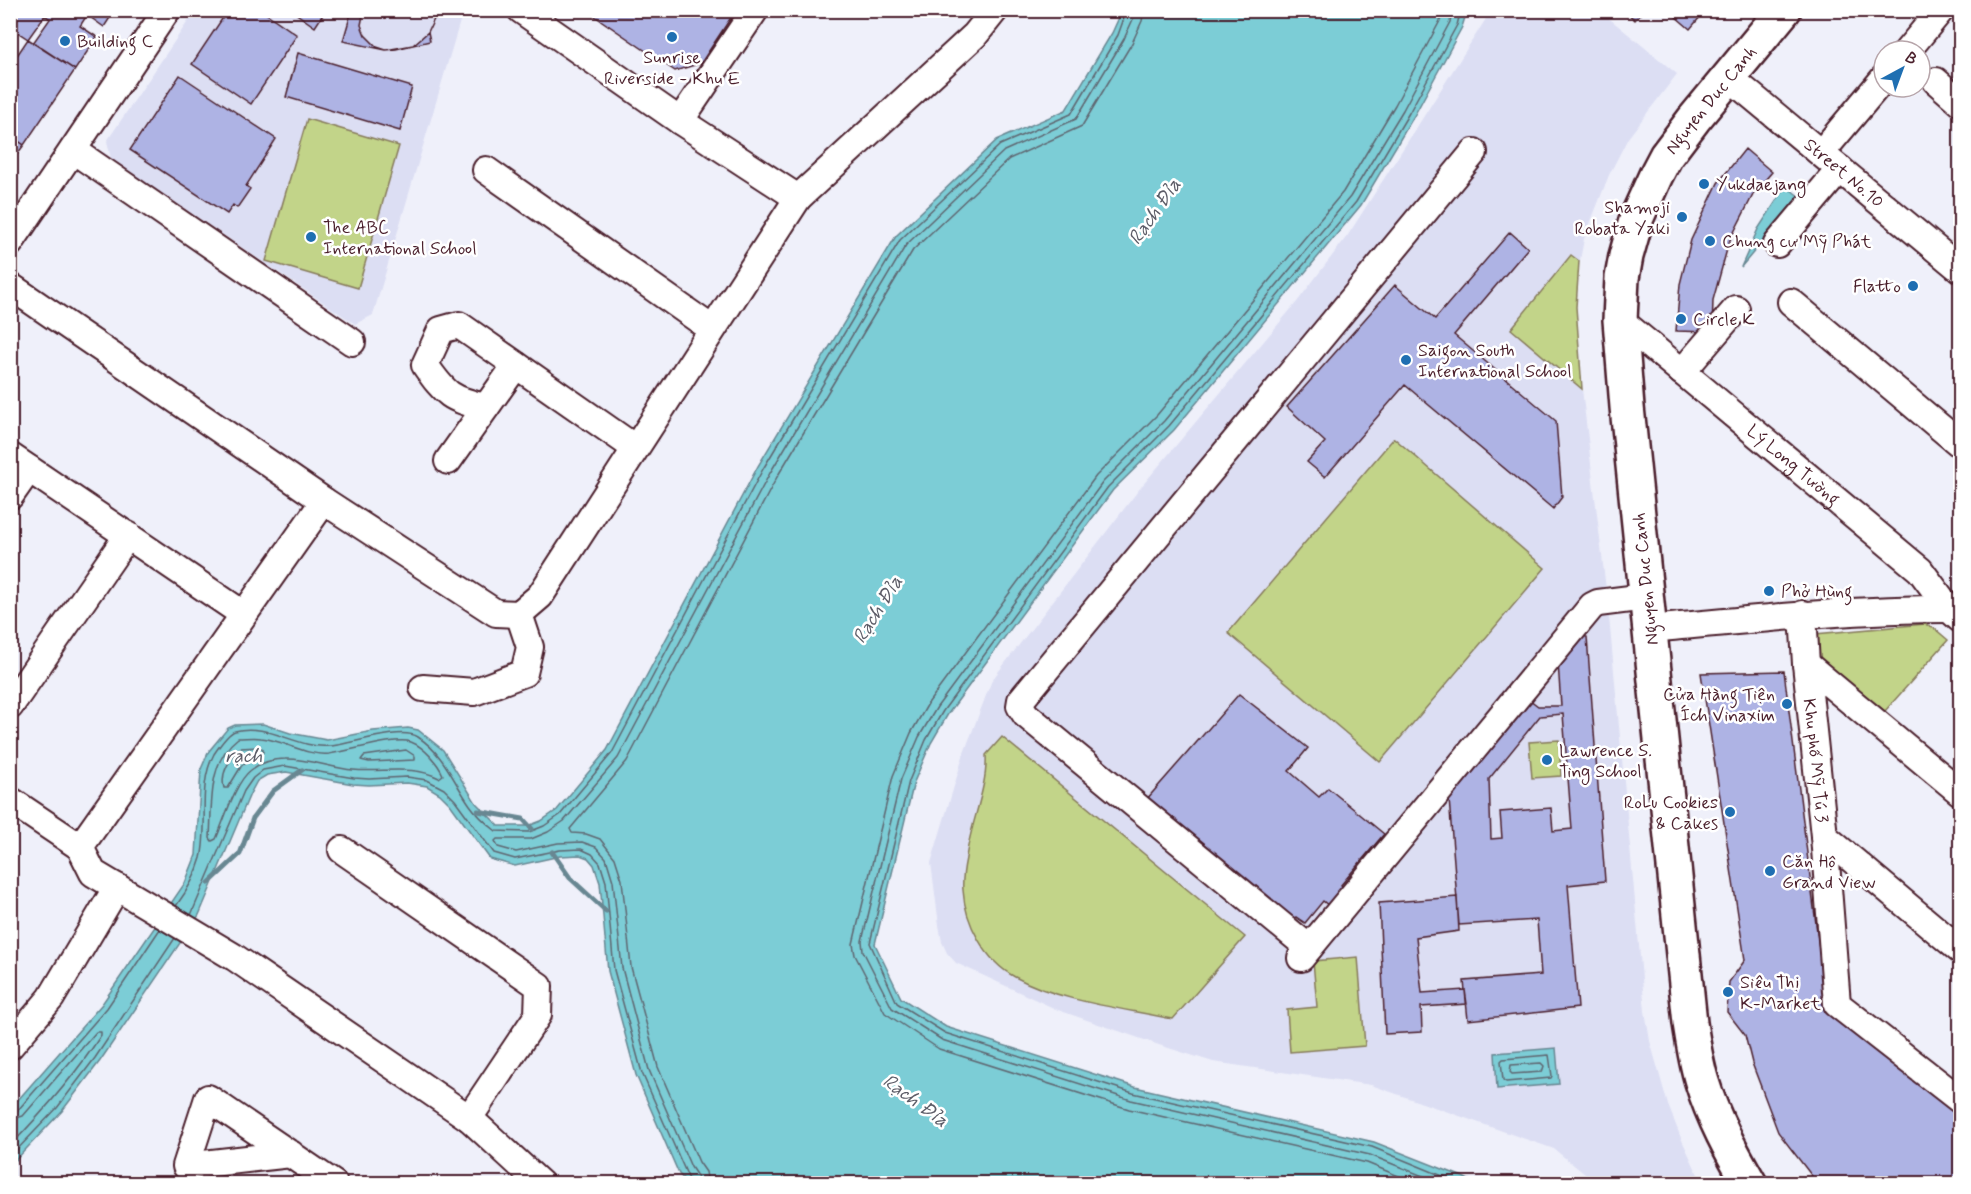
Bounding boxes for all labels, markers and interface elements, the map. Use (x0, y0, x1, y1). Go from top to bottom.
place label: Building C (77, 30, 154, 56)
marker: Sunrise Riverside - Khu E (665, 30, 679, 44)
marker: Building C (58, 34, 72, 48)
north arrow (1872, 39, 1932, 99)
street label: Nguyen Duc Canh (1660, 41, 1763, 160)
place label: Sunrise Riverside - Khu E (604, 46, 740, 91)
text: B (1900, 48, 1922, 70)
street label: Street No.10 (1799, 133, 1889, 214)
water label: Rạch Đỉa (1123, 173, 1188, 250)
place label: Yukdaejang (1716, 173, 1806, 198)
marker: Yukdaejang (1697, 177, 1711, 191)
place label: Shamoji Robata Yaki (1574, 196, 1670, 241)
marker: Shamoji Robata Yaki (1675, 210, 1689, 224)
place label: The ABC International School (323, 216, 477, 261)
marker: The ABC International School (304, 230, 318, 244)
place label: Chung cư Mỹ Phát (1722, 230, 1872, 254)
marker: Chung cư Mỹ Phát (1703, 234, 1717, 248)
place label: Flatto (1853, 275, 1901, 299)
marker: Flatto (1906, 279, 1920, 293)
place label: Circle K (1693, 308, 1755, 332)
marker: Circle K (1674, 312, 1688, 326)
place label: Saigon South International School (1418, 339, 1572, 384)
marker: Saigon South International School (1399, 353, 1413, 367)
street label: Lý Long Tường (1741, 420, 1845, 513)
street label: Nguyen Duc Canh (1627, 511, 1667, 646)
water label: Rạch Đỉa (847, 571, 910, 649)
place label: Phở Hùng (1781, 580, 1853, 606)
marker: Phở Hùng (1762, 584, 1776, 598)
place label: Cửa Hàng Tiện Ích Vinaxim (1663, 683, 1775, 728)
marker: Cửa Hàng Tiện Ích Vinaxim (1780, 697, 1794, 711)
street label: Khu phố Mỹ Tú 3 (1797, 697, 1834, 824)
place label: Lawrence S. Ting School (1559, 739, 1652, 785)
water label: rạch (226, 743, 263, 770)
marker: Lawrence S. Ting School (1540, 753, 1554, 767)
place label: RoLu Cookies & Cakes (1624, 791, 1718, 836)
marker: RoLu Cookies & Cakes (1723, 805, 1737, 819)
place label: Căn Hộ Grand View (1782, 850, 1876, 895)
marker: Căn Hộ Grand View (1763, 864, 1777, 878)
place label: Siêu Thị K-Market (1740, 971, 1821, 1016)
marker: Siêu Thị K-Market (1721, 985, 1735, 999)
water label: Rạch Đỉa (877, 1068, 954, 1134)

